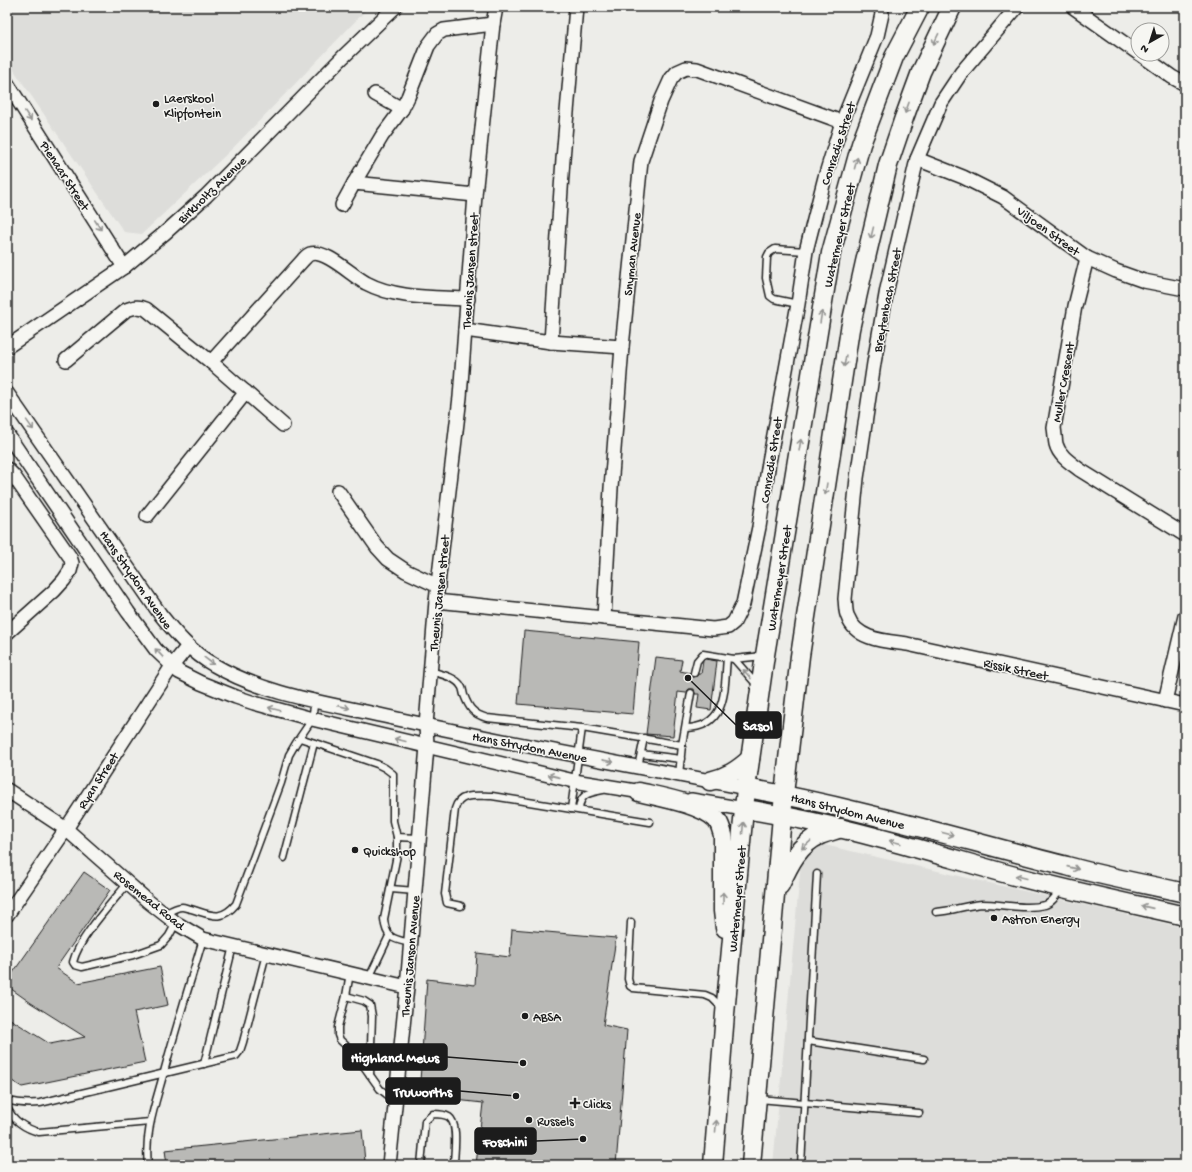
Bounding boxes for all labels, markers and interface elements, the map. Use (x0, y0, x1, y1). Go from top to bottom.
north arrow (1130, 22, 1170, 62)
one-way arrow (932, 33, 939, 45)
text: N (1138, 41, 1152, 55)
place label: Laerskool Klipfontein (164, 92, 222, 122)
marker: Laerskool Klipfontein (151, 99, 161, 109)
street label: Conradie Street (819, 99, 860, 187)
one-way arrow (903, 102, 910, 115)
one-way arrow (24, 110, 32, 121)
street label: Pienaar Street (35, 138, 93, 215)
street label: Birkholtz Avenue (175, 154, 250, 228)
one-way arrow (852, 157, 860, 170)
street label: Watermeyer Street (821, 180, 860, 289)
street label: Viljoen Street (1012, 204, 1083, 261)
street label: Theunis Jansen street (460, 211, 483, 331)
street label: Snyman Avenue (622, 212, 645, 297)
one-way arrow (94, 219, 102, 230)
one-way arrow (867, 227, 875, 240)
street label: Breytenbach Street (871, 245, 906, 355)
one-way arrow (817, 311, 825, 324)
street label: Muller Crescent (1050, 340, 1079, 424)
one-way arrow (841, 354, 849, 367)
street label: Conradie Street (758, 415, 787, 504)
one-way arrow (26, 419, 34, 430)
one-way arrow (796, 439, 804, 452)
one-way arrow (822, 482, 830, 495)
street label: Watermeyer Street (765, 523, 796, 632)
street label: Hans Strydom Avenue (95, 528, 175, 633)
street label: Theunis Jansen street (427, 533, 454, 653)
one-way arrow (154, 648, 164, 658)
street label: Rissik Street (982, 656, 1051, 685)
one-way arrow (203, 657, 214, 665)
one-way arrow (743, 668, 752, 679)
one-way arrow (337, 703, 350, 711)
one-way arrow (268, 704, 281, 712)
callout: Sasol (736, 712, 781, 738)
text: Sasol (743, 719, 773, 736)
street label: Hans Strydom Avenue (471, 730, 589, 767)
one-way arrow (394, 736, 407, 744)
street label: Ryan Street (75, 749, 124, 812)
one-way arrow (602, 758, 615, 766)
one-way arrow (548, 772, 561, 779)
street label: Hans Strydom Avenue (789, 791, 906, 834)
one-way arrow (739, 822, 746, 835)
one-way arrow (941, 831, 954, 838)
one-way arrow (889, 838, 902, 845)
one-way arrow (801, 841, 812, 850)
street label: Watermeyer Street (726, 844, 751, 953)
marker: Quickshop (350, 845, 360, 855)
place label: Quickshop (363, 845, 416, 860)
one-way arrow (1067, 865, 1080, 872)
street label: Rosemead Road (110, 868, 188, 935)
one-way arrow (1014, 873, 1027, 880)
one-way arrow (719, 892, 727, 905)
street label: Theunis Janson Avenue (399, 895, 424, 1019)
one-way arrow (1141, 903, 1154, 911)
marker: Astron Energy (989, 913, 999, 923)
place label: Astron Energy (1002, 913, 1080, 928)
marker: ABSA (520, 1011, 530, 1021)
place label: ABSA (533, 1011, 562, 1026)
callout: Highland Mews (343, 1044, 447, 1070)
text: Highland Mews (351, 1051, 440, 1068)
callout: Truworths (386, 1078, 460, 1104)
text: Truworths (393, 1085, 453, 1102)
marker: Clicks (570, 1098, 580, 1108)
place label: Clicks (583, 1098, 612, 1113)
marker: Russels (524, 1115, 534, 1125)
place label: Russels (537, 1115, 575, 1130)
one-way arrow (712, 1120, 720, 1133)
callout: Foschini (475, 1128, 536, 1154)
text: Foschini (482, 1135, 527, 1152)

